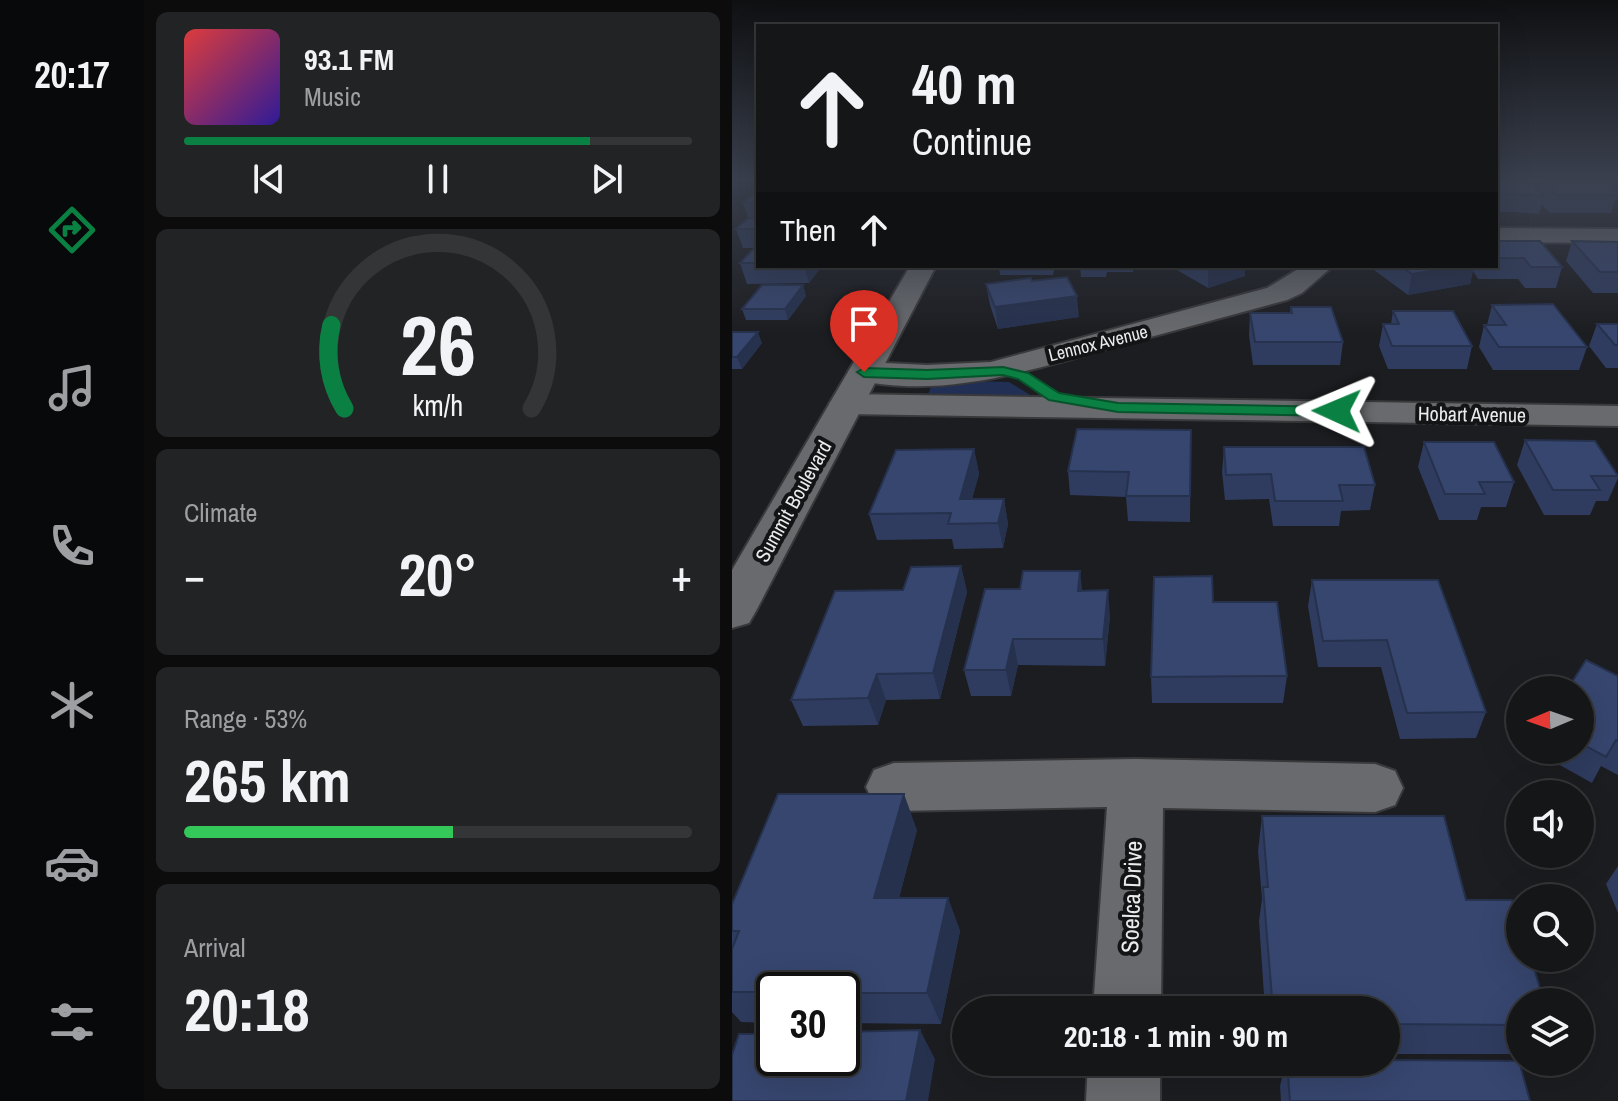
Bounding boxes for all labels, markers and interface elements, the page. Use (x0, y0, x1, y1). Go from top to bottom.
text: 93.1 FM (304, 39, 394, 79)
text: 40 m (912, 46, 1017, 121)
text: 20:17 (34, 51, 110, 99)
icon: ahead (780, 56, 884, 160)
text: Music (304, 79, 361, 114)
text: Continue (912, 118, 1032, 166)
icon: previous (247, 157, 291, 201)
icon: pause (416, 157, 460, 201)
icon: next (585, 157, 629, 201)
icon: directions (44, 202, 100, 258)
icon: ahead (852, 208, 896, 252)
text: Then (780, 210, 836, 250)
text: 26 (400, 289, 476, 401)
pin (830, 290, 898, 372)
icon: arrive (842, 302, 886, 346)
street label: Lennox Avenue (1046, 319, 1150, 367)
icon: music (44, 360, 100, 416)
position arrow (1295, 369, 1379, 453)
text: km/h (413, 386, 463, 425)
street label: Hobart Avenue (1418, 400, 1526, 428)
street label: Summit Boulevard (748, 435, 838, 567)
text: Climate (184, 495, 257, 530)
icon: phone (44, 518, 100, 574)
text: 20° (399, 534, 477, 615)
text: − (184, 545, 205, 605)
text: + (671, 545, 692, 605)
north arrow (1506, 676, 1594, 764)
map controls (1506, 676, 1594, 1076)
icon: climate (44, 677, 100, 733)
text: Range · 53% (184, 701, 307, 736)
text: 265 km (184, 740, 351, 821)
button: sound (1506, 780, 1594, 868)
icon: car (44, 835, 100, 891)
street label: Soelca Drive (1113, 840, 1149, 954)
button: search (1506, 884, 1594, 972)
text: Arrival (184, 930, 246, 965)
text: 20:18 (184, 969, 310, 1050)
speed limit sign: 30 (756, 972, 860, 1076)
button: layers (1506, 988, 1594, 1076)
icon: filters (44, 994, 100, 1050)
text: 20:18 · 1 min · 90 m (1064, 1016, 1288, 1056)

